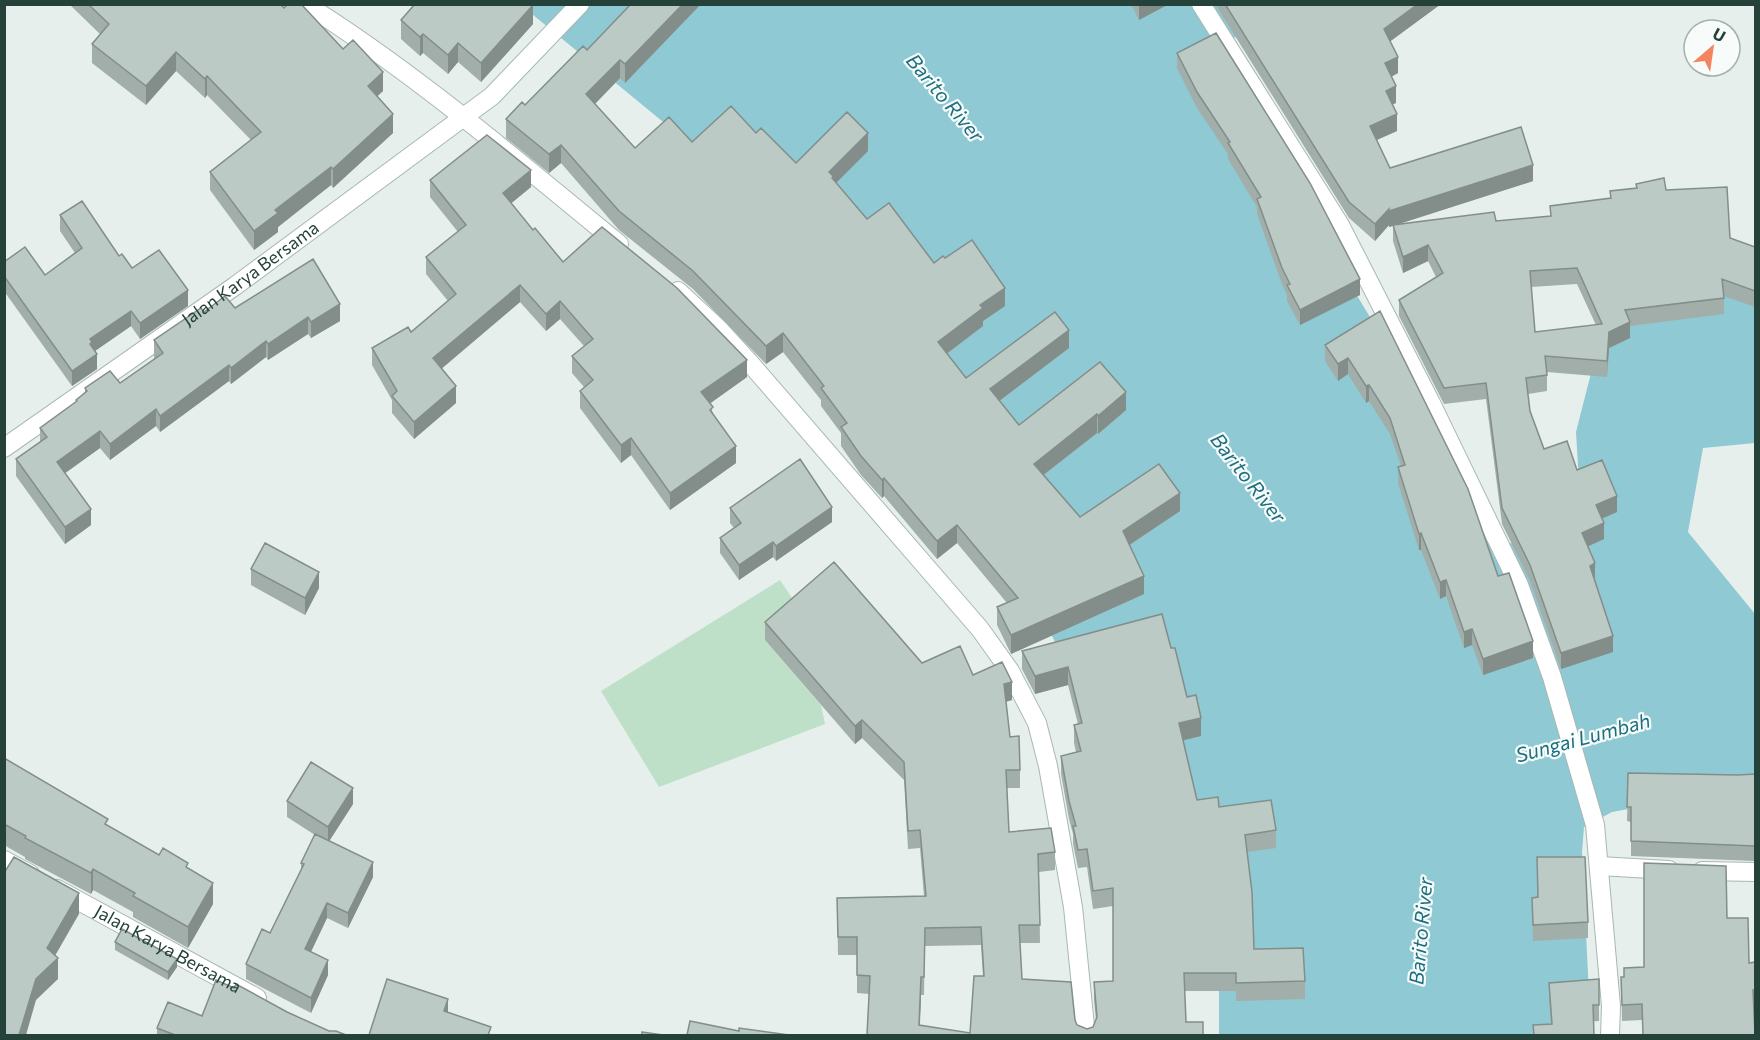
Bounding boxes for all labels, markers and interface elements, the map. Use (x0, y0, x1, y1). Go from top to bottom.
north arrow (1682, 18, 1742, 78)
text: U (1710, 23, 1729, 46)
water label: Barito River (902, 48, 990, 147)
street label: Jalan Karya Bersama (177, 216, 323, 330)
water label: Barito River (1206, 428, 1292, 528)
water label: Sungai Lumbah (1513, 708, 1653, 767)
water label: Barito River (1403, 875, 1437, 985)
street label: Jalan Karya Bersama (91, 900, 245, 997)

